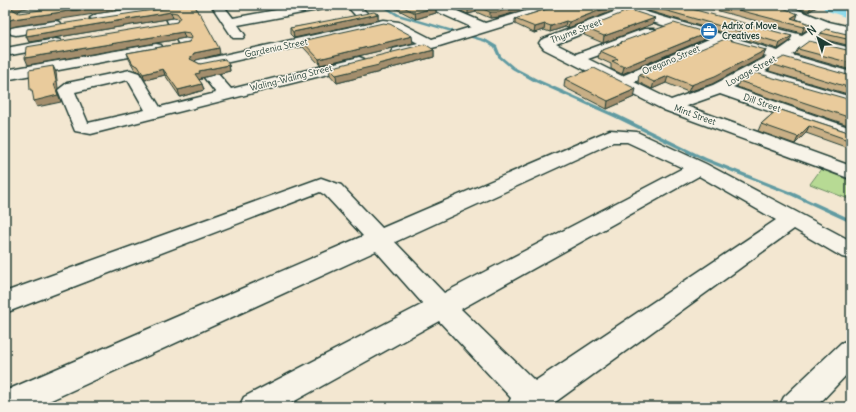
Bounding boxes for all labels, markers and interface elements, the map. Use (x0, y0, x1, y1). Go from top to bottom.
street label: Thyme Street (549, 16, 603, 45)
north arrow (798, 18, 838, 58)
place label: Adrix of Move Creatives (722, 20, 777, 41)
office icon: Adrix of Move Creatives (699, 21, 719, 41)
text: N (804, 22, 819, 38)
street label: Gardenia Street (244, 35, 308, 60)
street label: Oregano Street (640, 42, 701, 77)
street label: Lovage Street (724, 53, 778, 88)
street label: Waling-Waling Street (249, 62, 333, 93)
street label: Dill Street (742, 91, 782, 114)
street label: Mint Street (673, 102, 718, 127)

